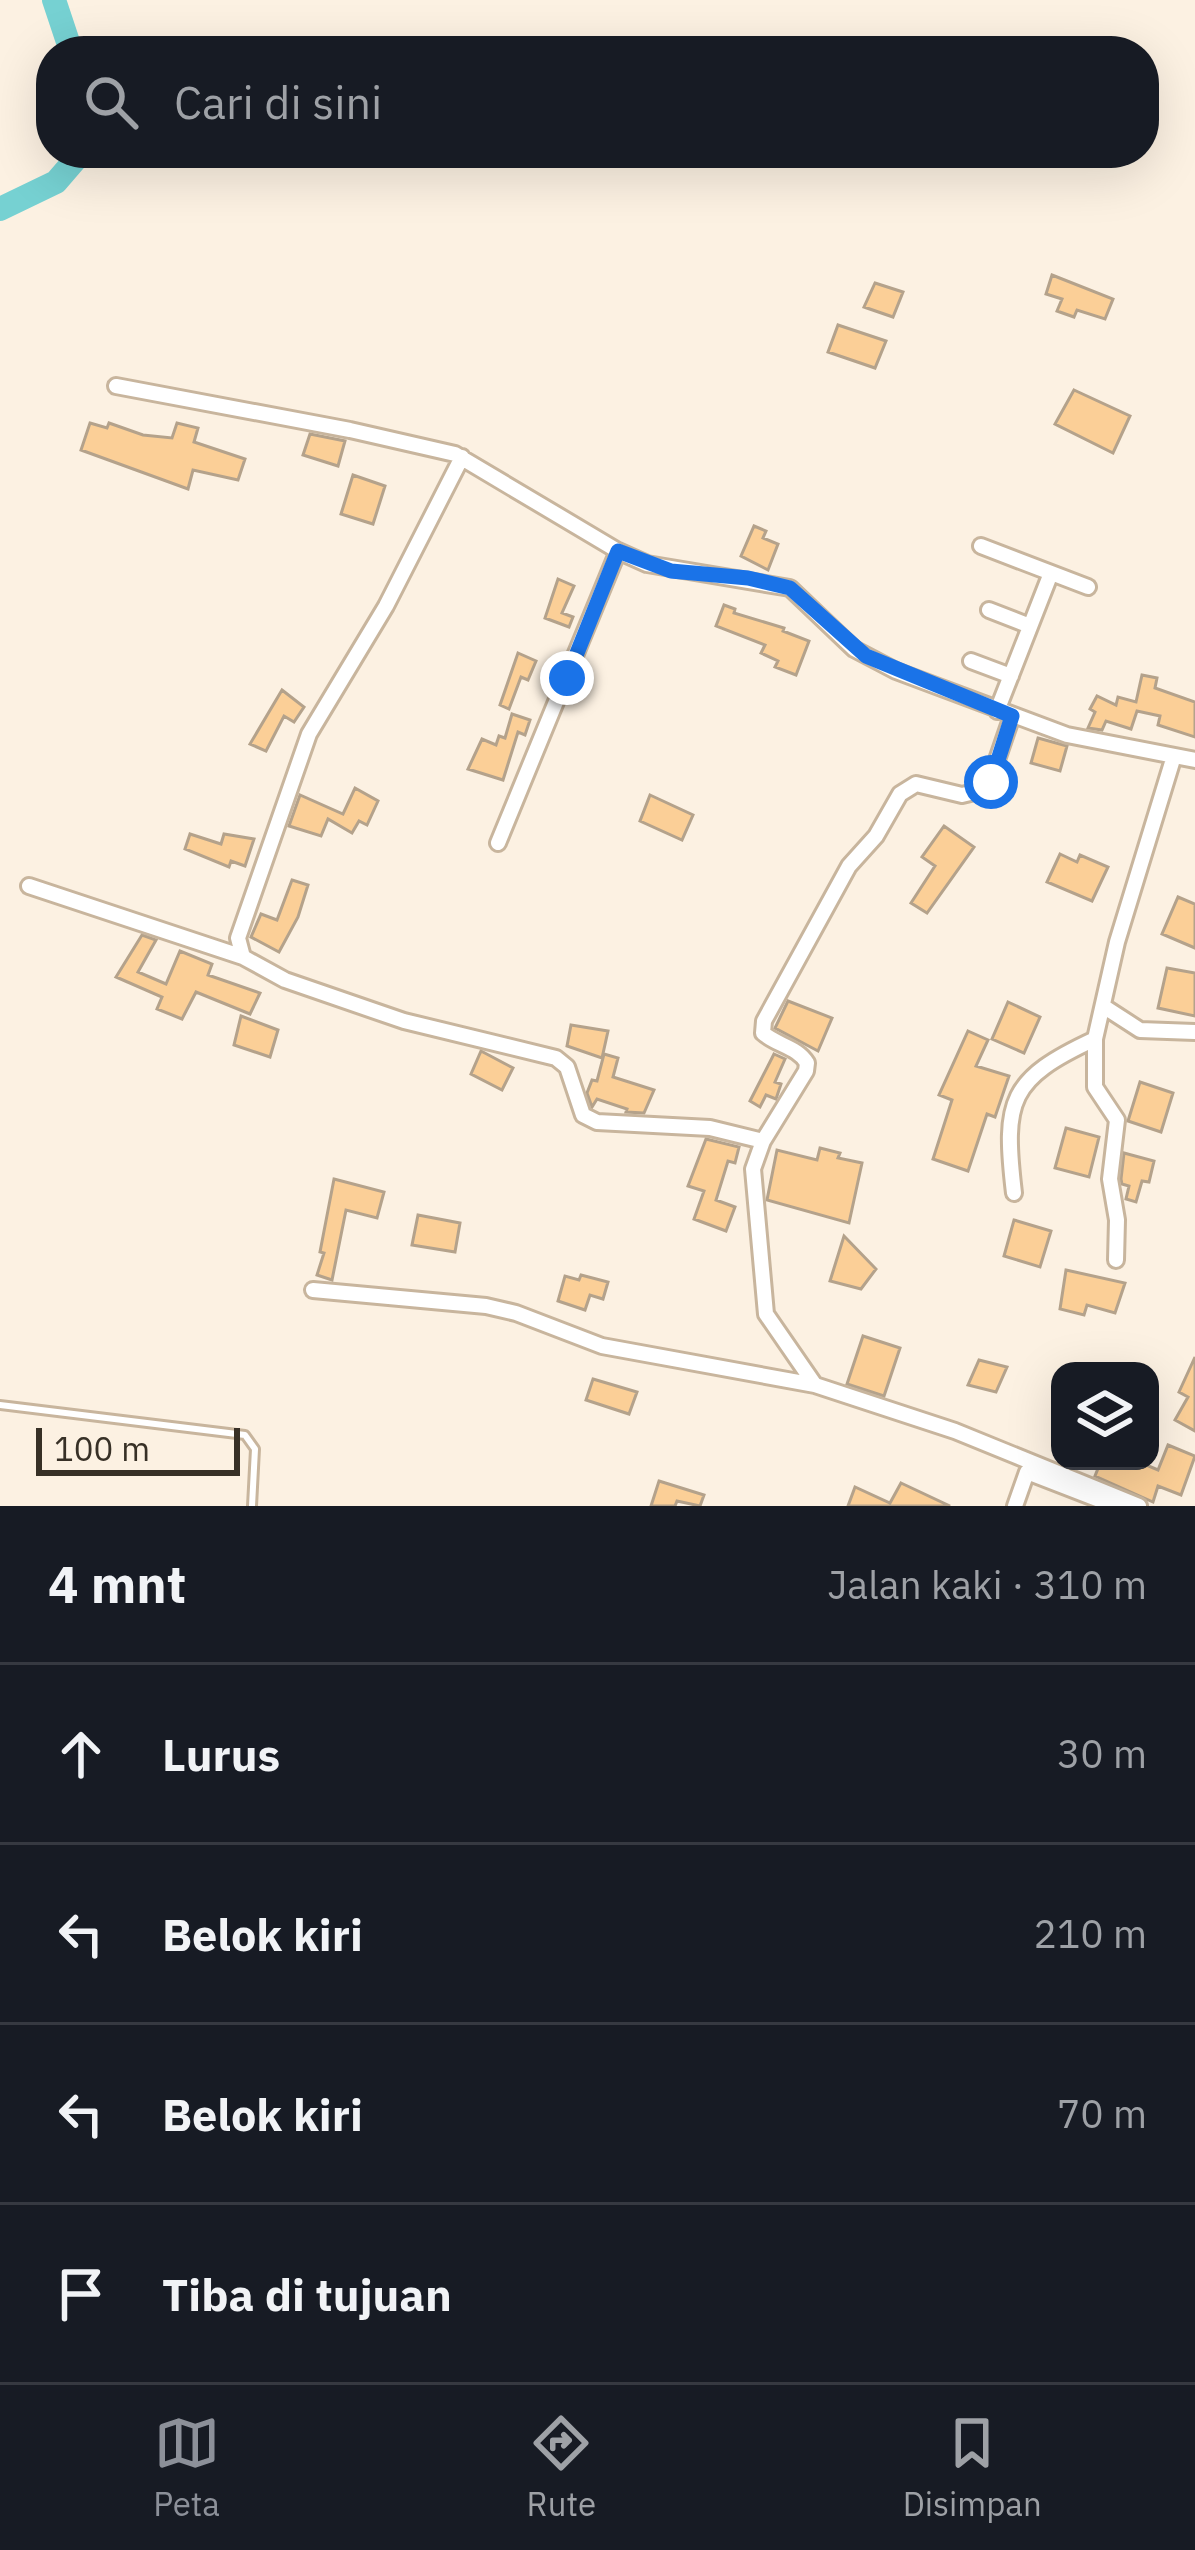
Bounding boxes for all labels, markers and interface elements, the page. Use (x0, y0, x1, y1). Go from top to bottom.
search box (36, 36, 1159, 168)
icon: search (78, 69, 144, 135)
text: Cari di sini (174, 73, 382, 131)
route end (540, 651, 594, 705)
route start (964, 755, 1018, 809)
map controls (1051, 1362, 1159, 1470)
button: layers (1051, 1362, 1159, 1470)
scale bar (36, 1422, 240, 1475)
text: 100 m (54, 1427, 150, 1470)
text: 4 mnt (48, 1551, 186, 1617)
text: Jalan kaki · 310 m (827, 1559, 1147, 1610)
icon: ahead (48, 1721, 114, 1787)
text: Lurus (162, 1725, 280, 1783)
text: 30 m (1057, 1728, 1147, 1779)
icon: left (48, 1901, 114, 1967)
text: Belok kiri (162, 1905, 363, 1963)
text: 210 m (1034, 1908, 1147, 1959)
icon: left (48, 2081, 114, 2147)
text: Belok kiri (162, 2085, 363, 2143)
text: 70 m (1057, 2088, 1147, 2139)
icon: arrive (48, 2261, 114, 2327)
text: Tiba di tujuan (162, 2265, 452, 2323)
tab: Peta (153, 2410, 220, 2525)
tab: Rute (527, 2410, 596, 2525)
tab: Disimpan (903, 2410, 1042, 2525)

